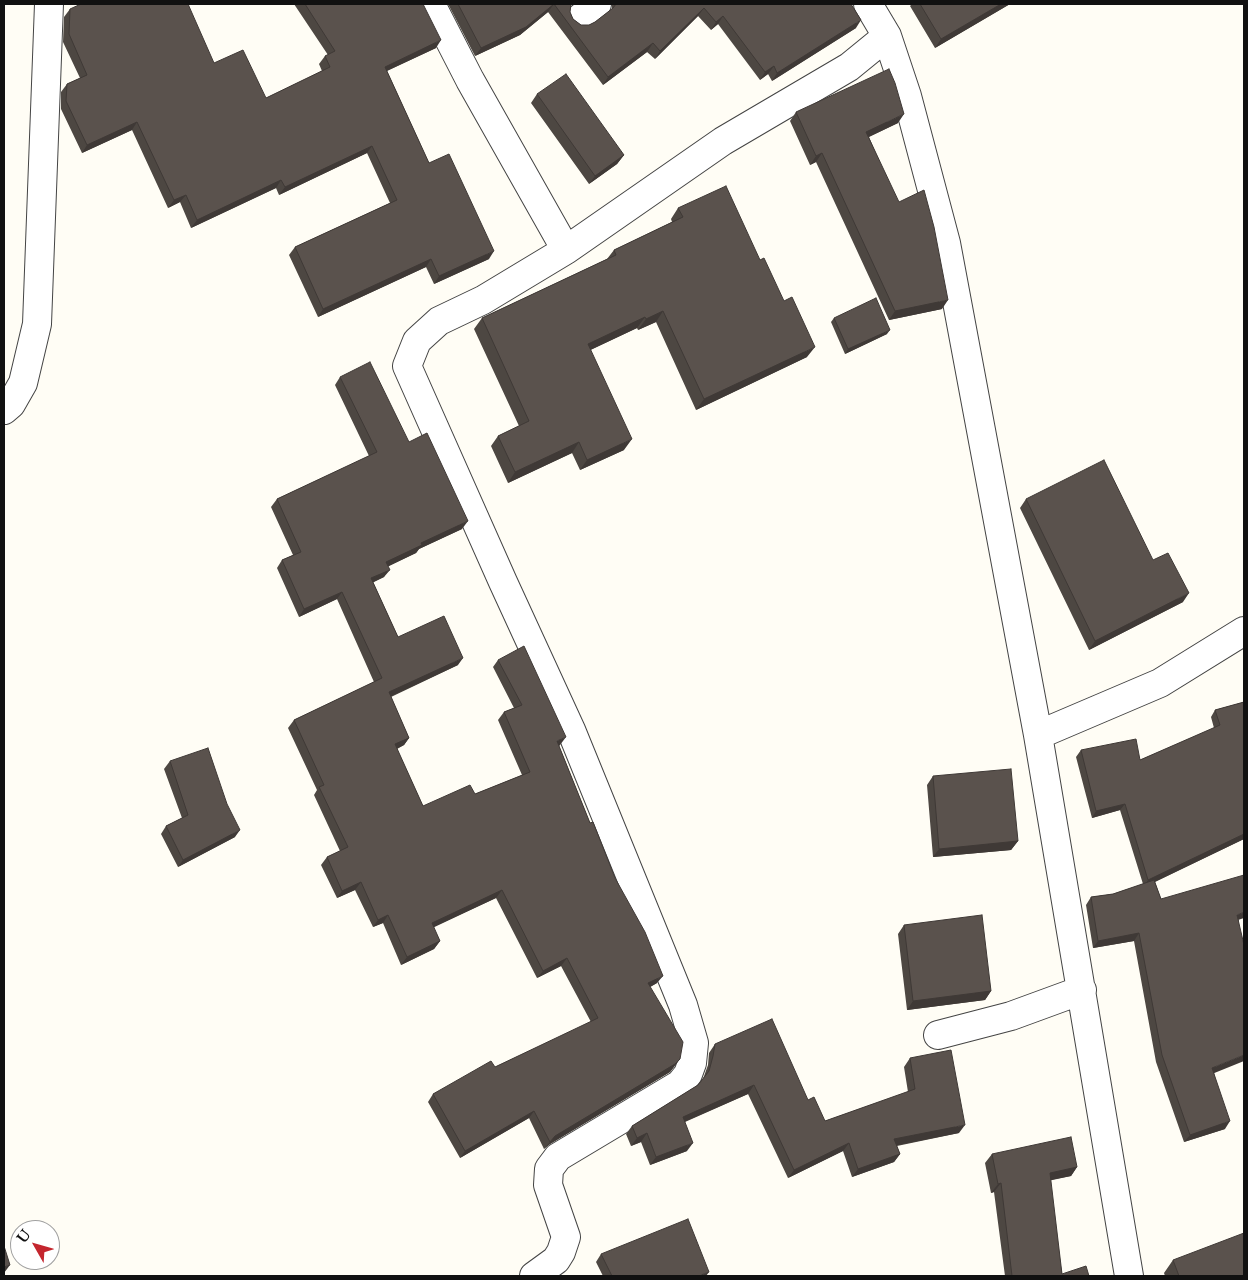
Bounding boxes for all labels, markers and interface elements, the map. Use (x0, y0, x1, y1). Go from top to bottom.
north arrow (10, 1220, 60, 1270)
text: U (13, 1226, 35, 1247)

